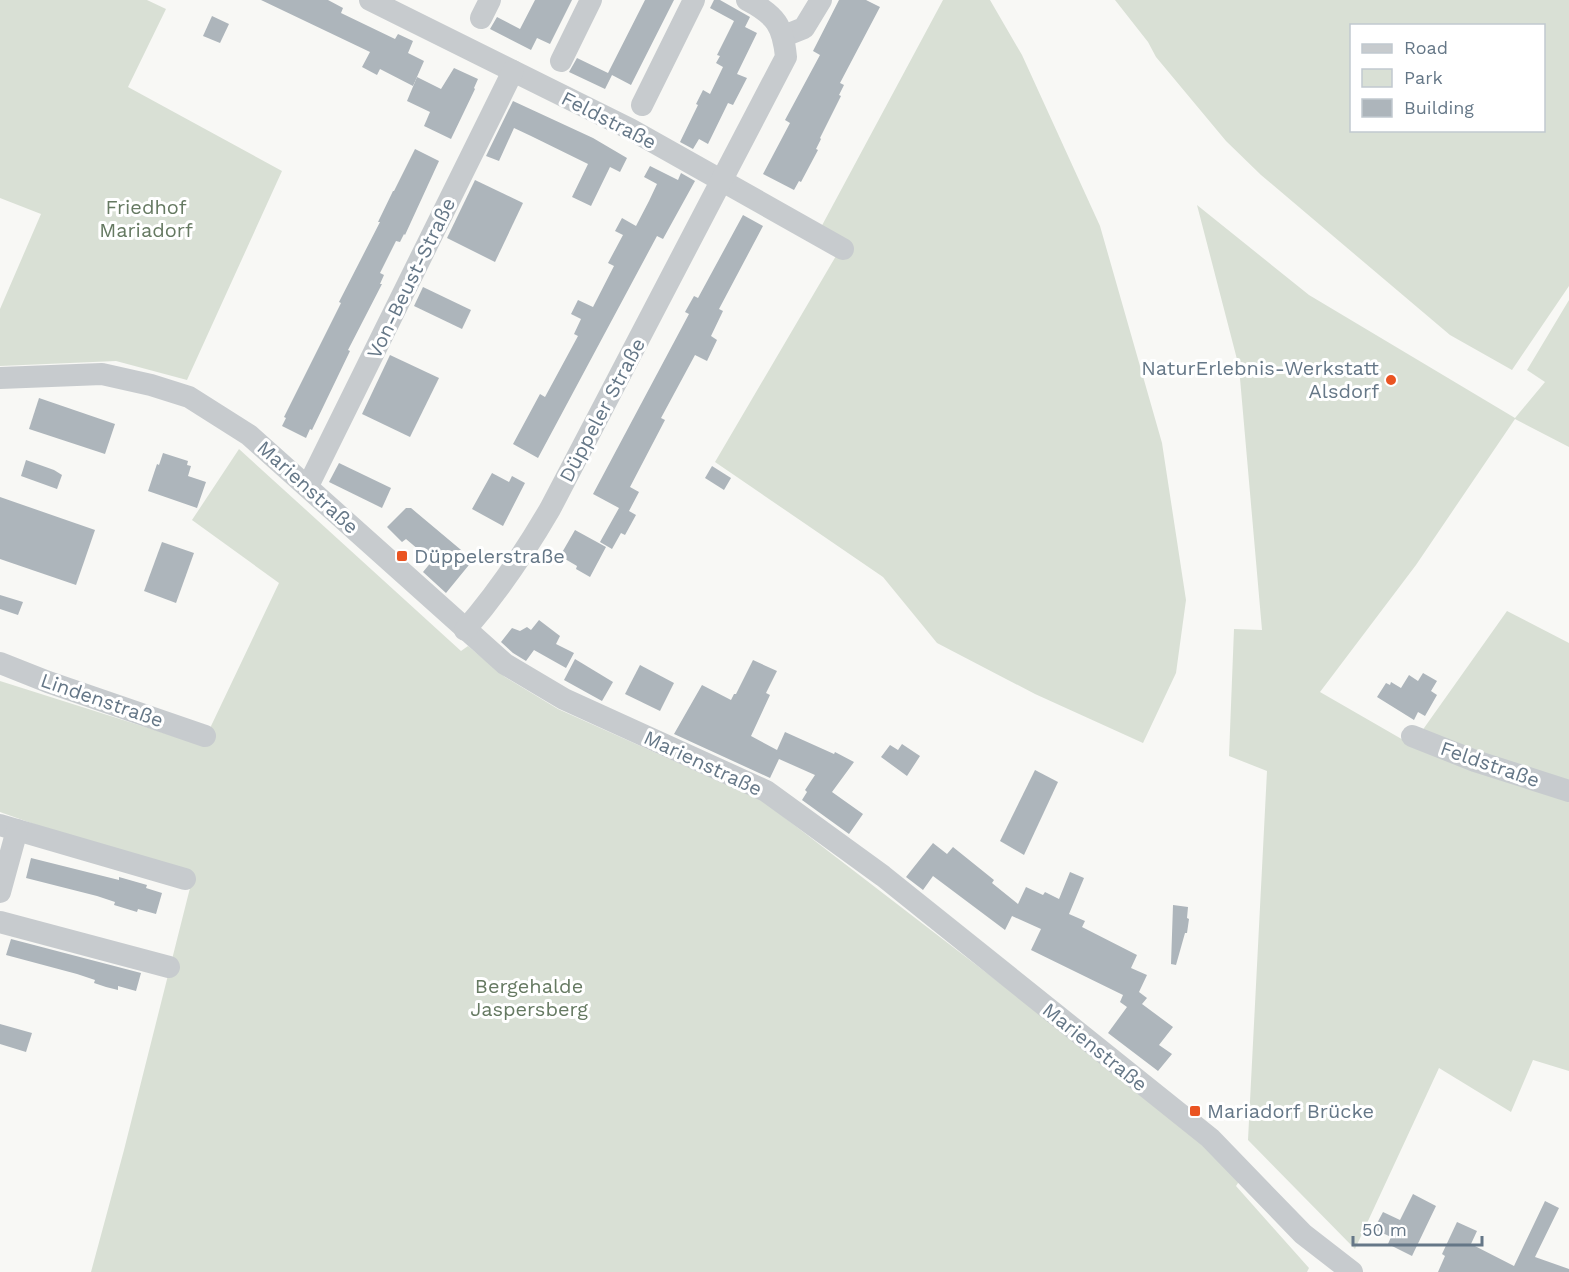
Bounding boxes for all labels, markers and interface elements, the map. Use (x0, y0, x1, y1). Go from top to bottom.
legend (1350, 24, 1545, 132)
text: Road (1404, 37, 1448, 58)
text: Park (1404, 67, 1443, 88)
street label: Feldstraße (558, 86, 660, 154)
text: Building (1404, 97, 1474, 118)
street label: Von-Beust-Straße (362, 194, 460, 362)
park label: Friedhof Mariadorf (99, 195, 193, 242)
street label: Düppeler Straße (554, 334, 650, 486)
place label: NaturErlebnis-Werkstatt Alsdorf (1141, 356, 1380, 403)
marker: NaturErlebnis-Werkstatt Alsdorf (1384, 373, 1398, 387)
street label: Marienstraße (253, 435, 363, 539)
place label: Düppelerstraße (414, 544, 565, 568)
marker: Düppelerstraße (395, 549, 409, 563)
street label: Lindenstraße (38, 668, 166, 732)
street label: Marienstraße (640, 725, 766, 801)
street label: Feldstraße (1437, 736, 1543, 792)
park label: Bergehalde Jaspersberg (470, 974, 588, 1021)
street label: Marienstraße (1038, 997, 1152, 1097)
place label: Mariadorf Brücke (1207, 1099, 1374, 1123)
marker: Mariadorf Brücke (1188, 1104, 1202, 1118)
scale bar (1353, 1209, 1482, 1247)
text: 50 m (1362, 1219, 1407, 1240)

